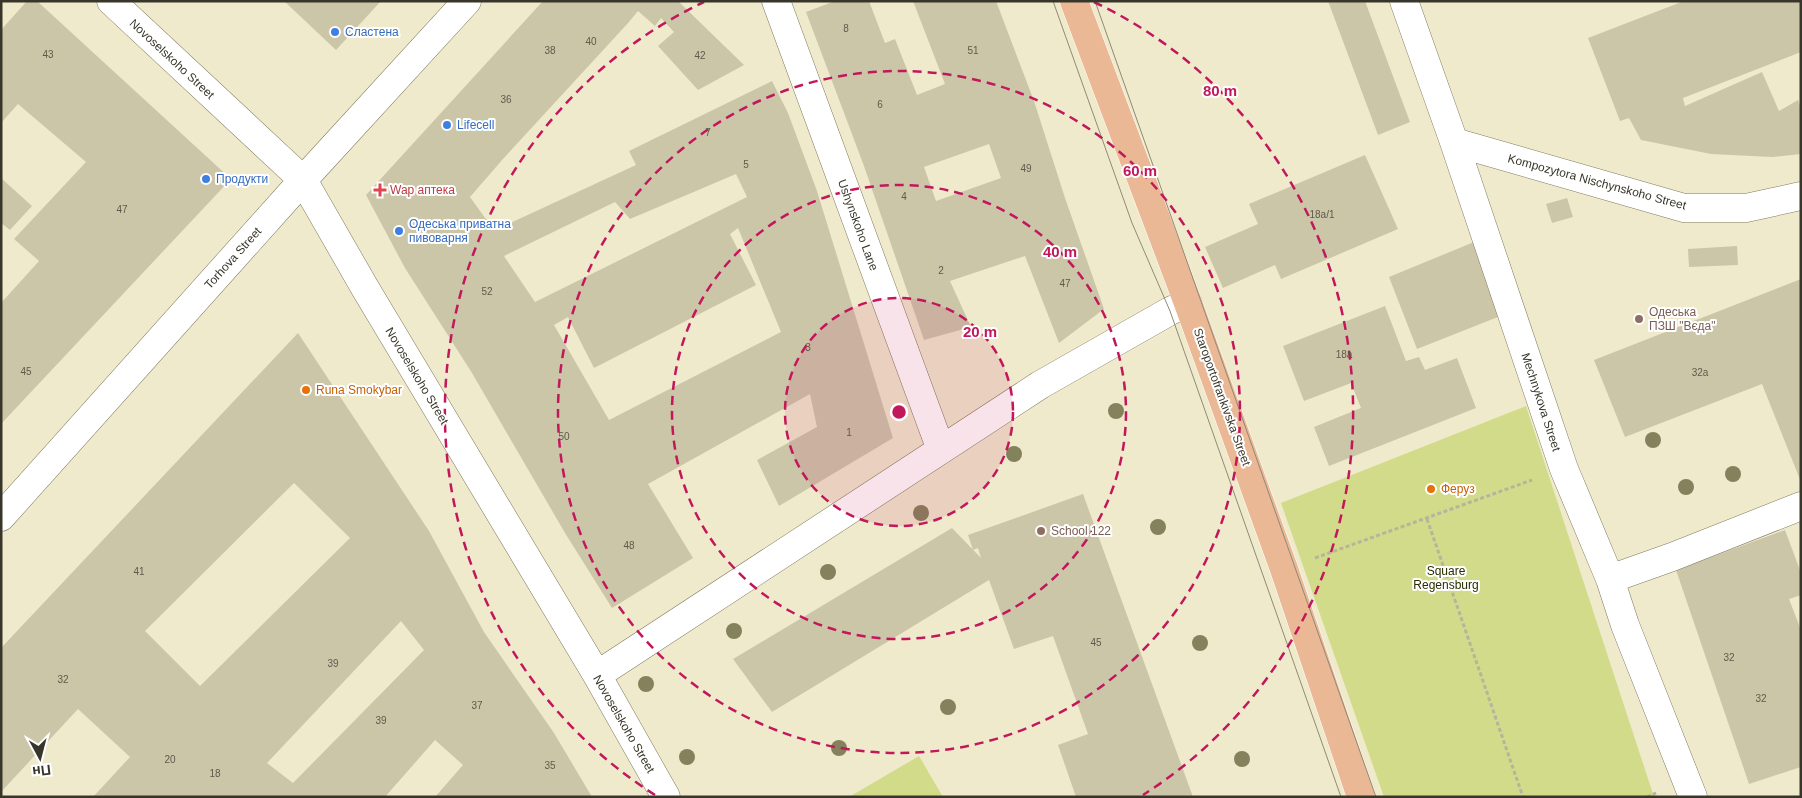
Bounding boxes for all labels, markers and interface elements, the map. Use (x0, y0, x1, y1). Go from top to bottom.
street label: Novoselskoho Street (127, 16, 218, 102)
house number: 8 (843, 23, 849, 34)
place label: Сластена (345, 25, 399, 39)
marker: Сластена (329, 26, 341, 38)
house number: 40 (585, 36, 597, 47)
house number: 38 (544, 45, 556, 56)
house number: 51 (967, 45, 979, 56)
house number: 43 (42, 49, 54, 60)
house number: 42 (694, 50, 706, 61)
text: 80 m (1203, 82, 1237, 99)
house number: 36 (500, 94, 512, 105)
house number: 6 (877, 99, 883, 110)
place label: Lifecell (457, 118, 494, 132)
marker: Lifecell (441, 119, 453, 131)
house number: 7 (705, 127, 711, 138)
street label: Kompozytora Nischynskoho Street (1506, 151, 1688, 213)
house number: 5 (743, 159, 749, 170)
text: 60 m (1123, 162, 1157, 179)
house number: 49 (1020, 163, 1032, 174)
place label: Продукти (216, 172, 268, 186)
marker: Продукти (200, 173, 212, 185)
street label: Ushynskoho Lane (835, 177, 881, 273)
place label: Wap аптека (390, 183, 455, 197)
marker: Wap аптека (374, 184, 386, 196)
house number: 4 (901, 191, 907, 202)
house number: 47 (116, 204, 128, 215)
house number: 18а/1 (1309, 209, 1335, 220)
place label: Одеська приватна пивоварня (409, 217, 511, 245)
street label: Torhova Street (202, 224, 265, 292)
marker: Одеська приватна пивоварня (393, 225, 405, 237)
text: 40 m (1043, 243, 1077, 260)
house number: 2 (938, 265, 944, 276)
house number: 47 (1059, 278, 1071, 289)
house number: 52 (481, 286, 493, 297)
place label: Одеська ПЗШ "Вєда" (1649, 305, 1716, 333)
marker: Одеська ПЗШ "Вєда" (1633, 313, 1645, 325)
text: 20 m (963, 323, 997, 340)
street label: Novoselskoho Street (382, 325, 452, 428)
street label: Staroportofrankivska Street (1191, 326, 1254, 468)
house number: 3 (805, 342, 811, 353)
house number: 18а (1336, 349, 1353, 360)
street label: Mechnykova Street (1518, 351, 1564, 454)
house number: 45 (20, 366, 32, 377)
house number: 32а (1692, 367, 1709, 378)
place label: Runa Smokybar (316, 383, 402, 397)
marker: Runa Smokybar (300, 384, 312, 396)
centre of rings (890, 403, 908, 421)
house number: 1 (846, 427, 852, 438)
house number: 50 (558, 431, 570, 442)
place label: Феруз (1441, 482, 1475, 496)
marker: Феруз (1425, 483, 1437, 495)
place label: School 122 (1051, 524, 1111, 538)
marker: School 122 (1035, 525, 1047, 537)
house number: 48 (623, 540, 635, 551)
park label: Square Regensburg (1413, 564, 1479, 592)
house number: 41 (133, 566, 145, 577)
house number: 45 (1090, 637, 1102, 648)
house number: 32 (1723, 652, 1735, 663)
house number: 39 (327, 658, 339, 669)
street label: Novoselskoho Street (590, 673, 658, 776)
house number: 32 (57, 674, 69, 685)
house number: 32 (1755, 693, 1767, 704)
house number: 37 (471, 700, 483, 711)
house number: 39 (375, 715, 387, 726)
north arrow (15, 733, 65, 783)
house number: 20 (164, 754, 176, 765)
house number: 35 (544, 760, 556, 771)
text: Пн (31, 762, 52, 780)
house number: 18 (209, 768, 221, 779)

